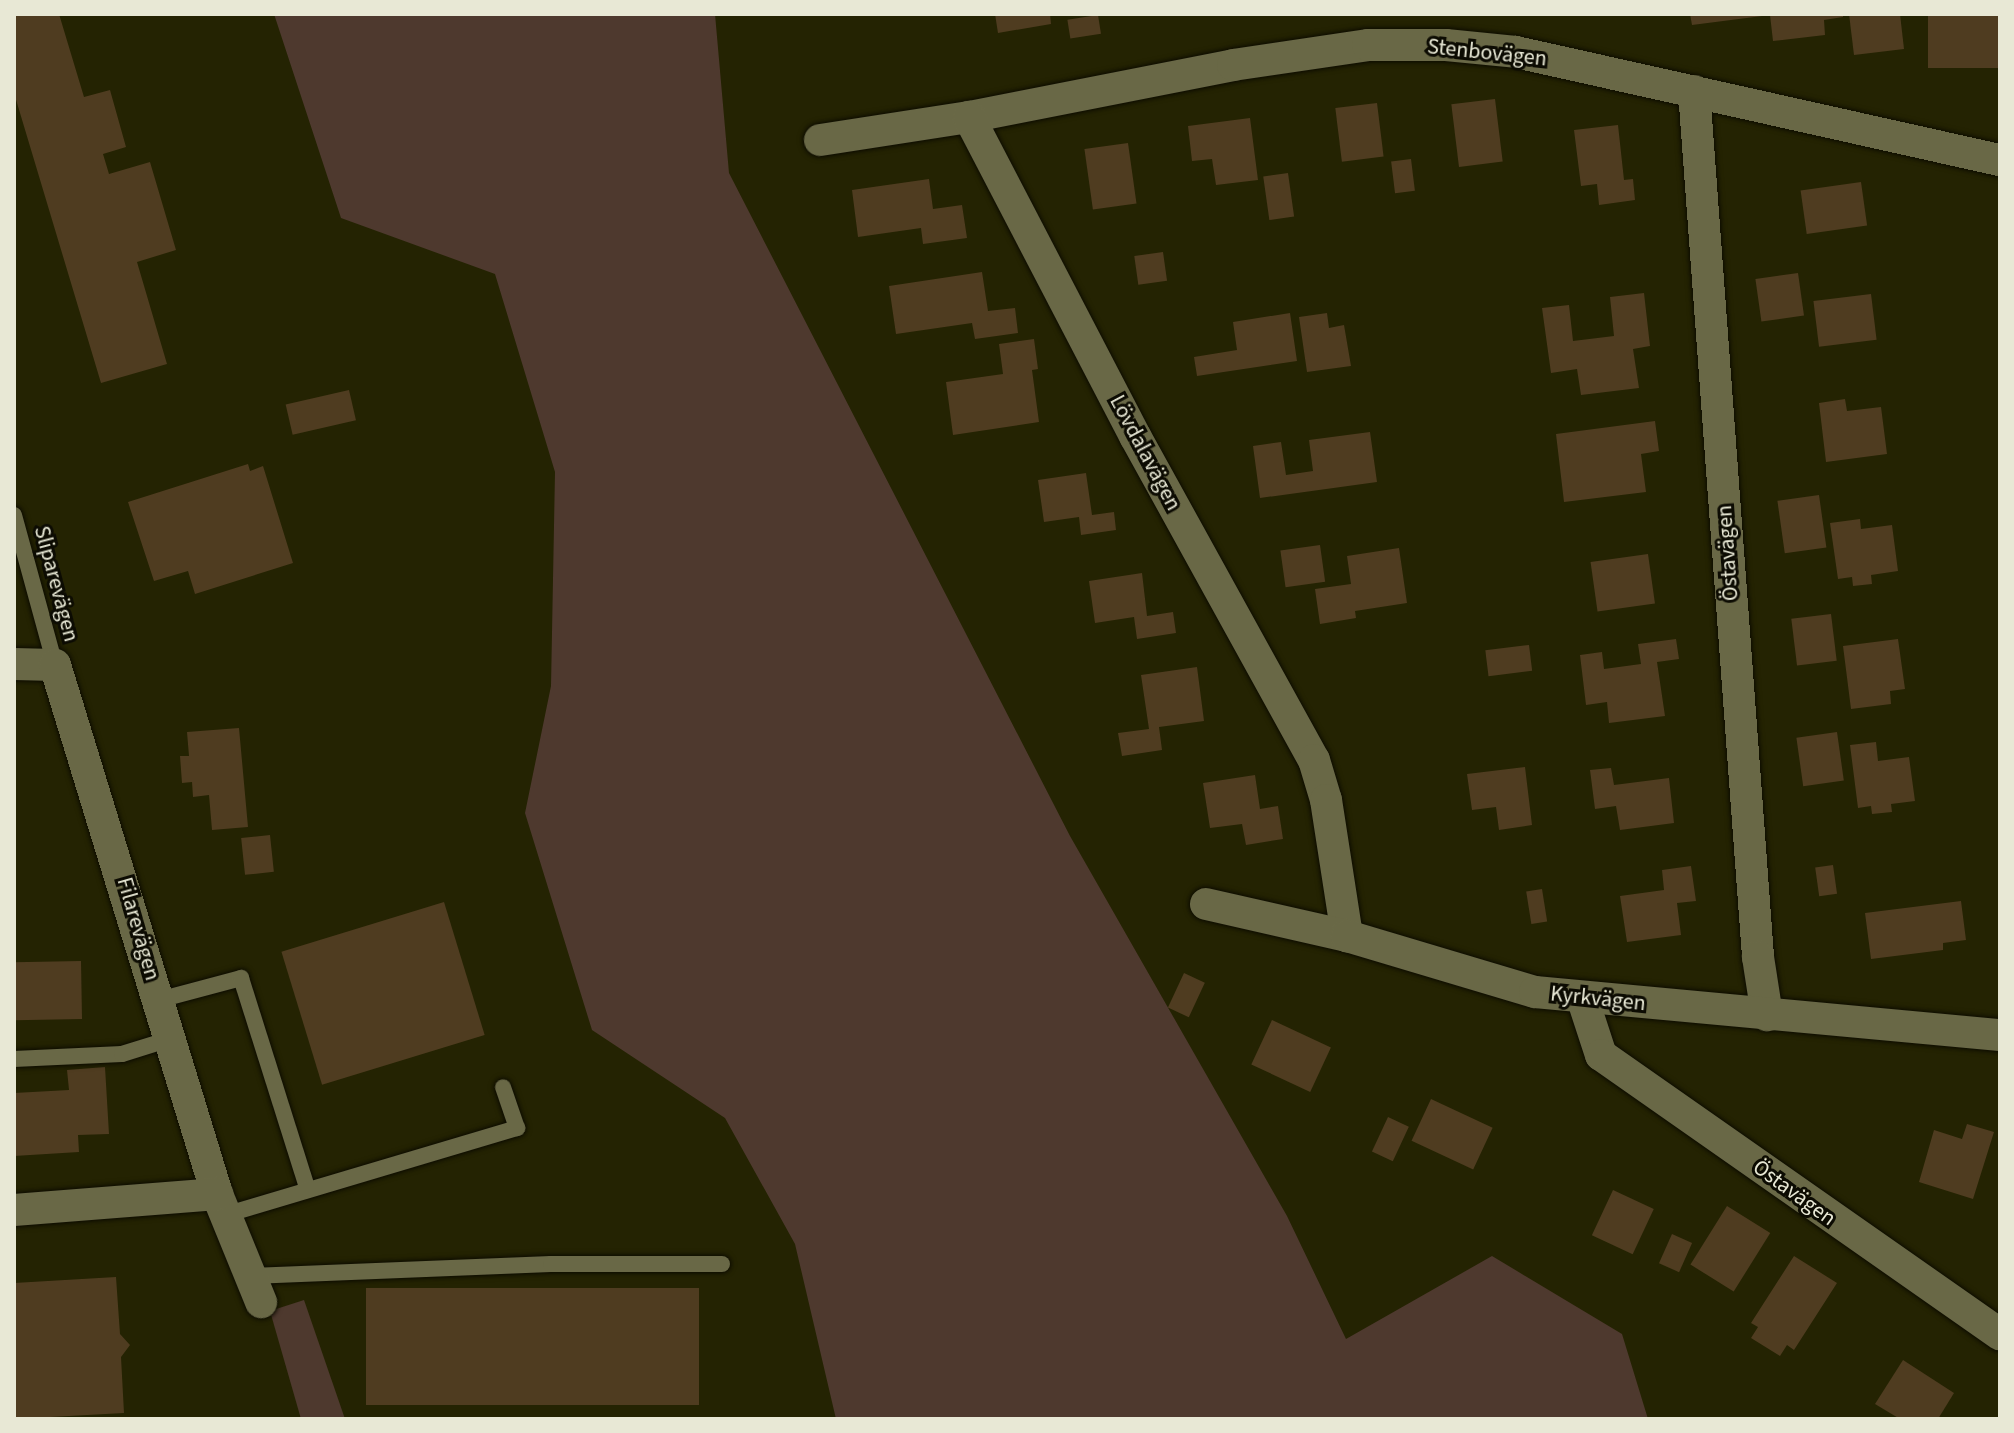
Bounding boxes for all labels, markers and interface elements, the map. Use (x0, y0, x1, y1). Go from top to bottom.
street label: Stenbovägen (1426, 34, 1548, 72)
street label: Lövdalavägen (1104, 391, 1186, 515)
street label: Östavägen (1711, 504, 1745, 602)
street label: Sliparevägen (28, 523, 84, 645)
street label: Filarevägen (111, 874, 165, 984)
street label: Kyrkvägen (1549, 981, 1647, 1017)
street label: Östavägen (1747, 1154, 1841, 1232)

